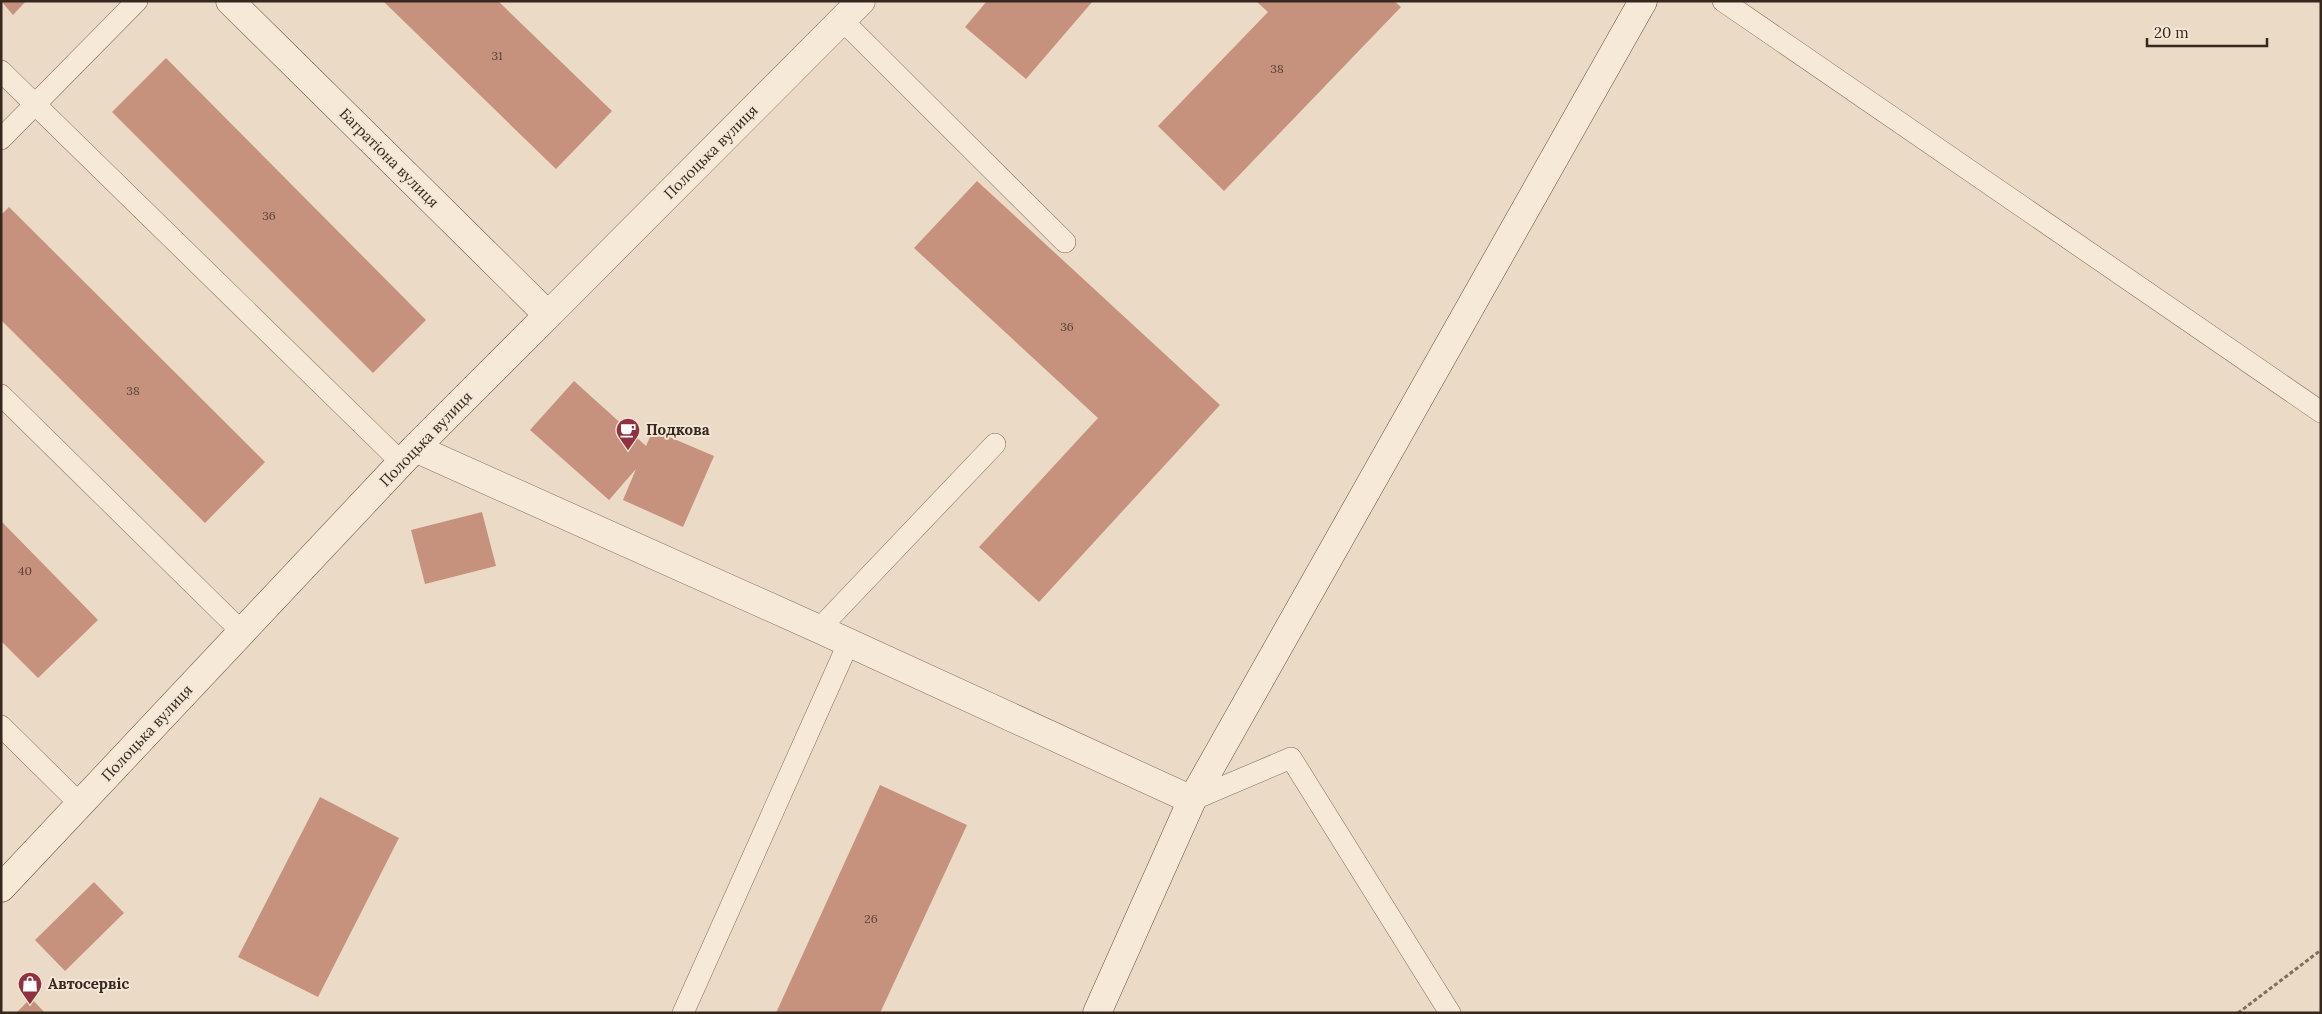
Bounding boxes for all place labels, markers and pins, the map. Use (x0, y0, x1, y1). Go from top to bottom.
cafe icon: Подкова (615, 417, 641, 451)
place label: Подкова (646, 420, 710, 439)
shop icon: Автосервіс (17, 971, 43, 1005)
place label: Автосервіс (48, 974, 129, 993)

